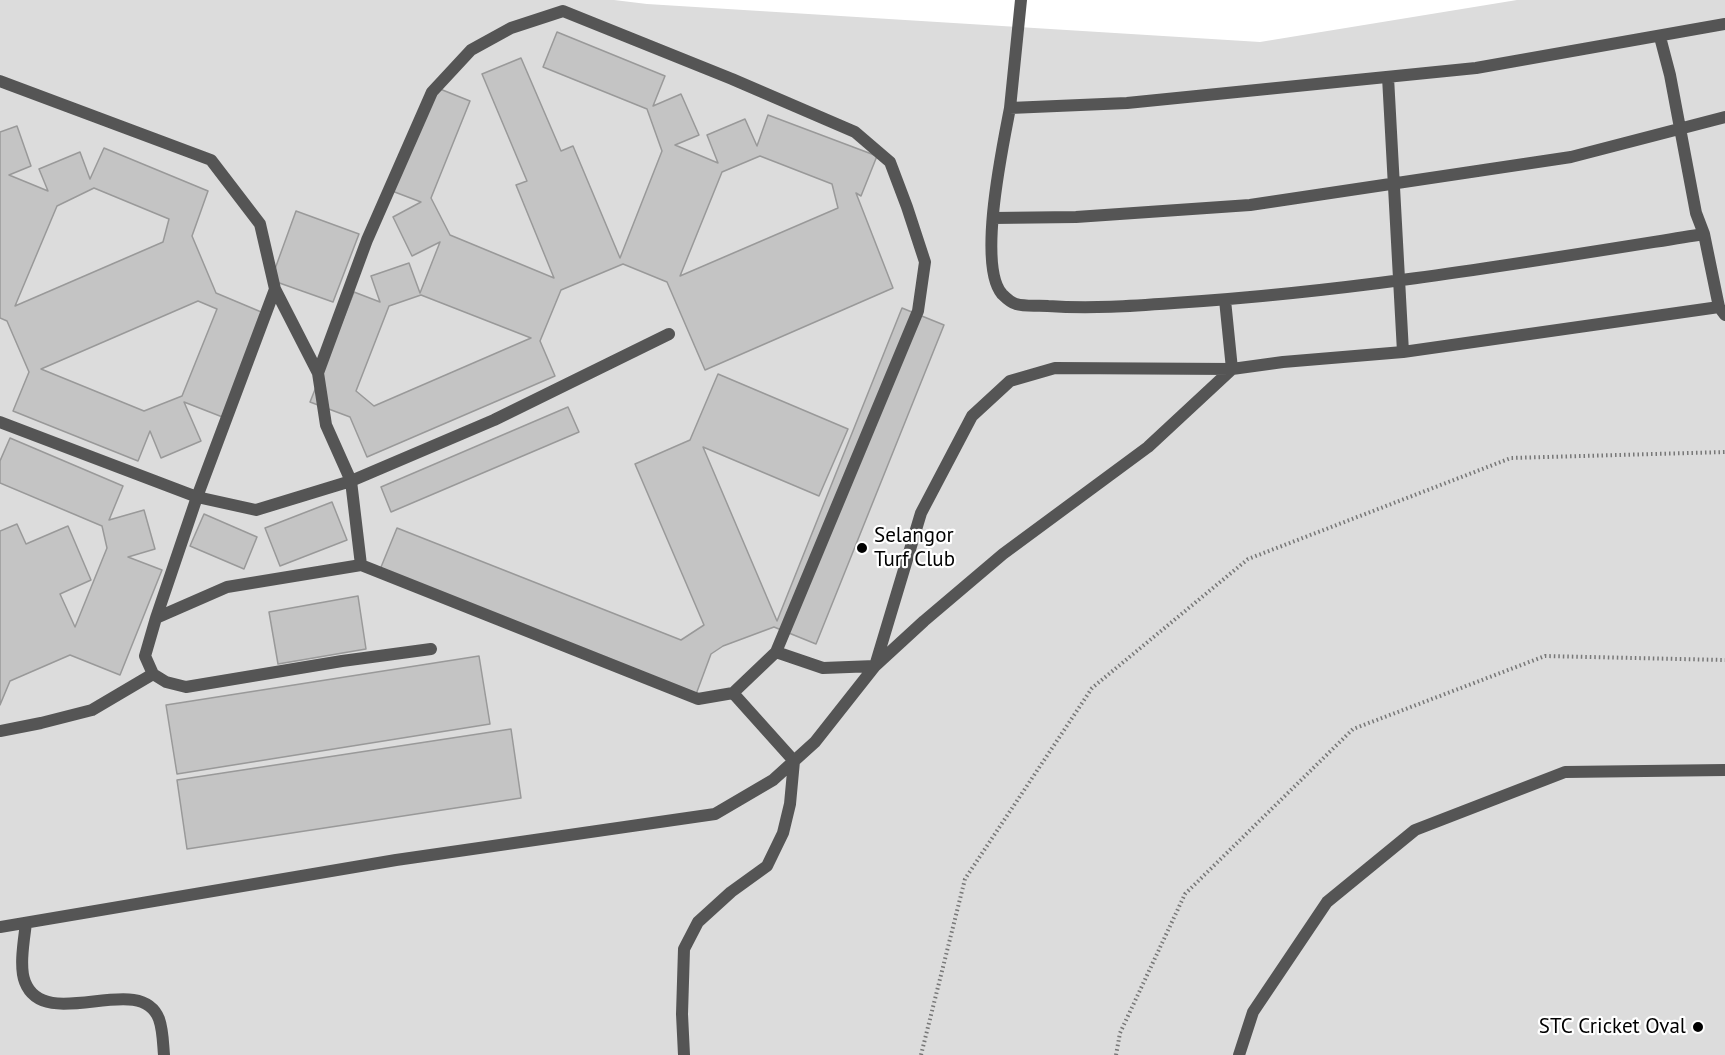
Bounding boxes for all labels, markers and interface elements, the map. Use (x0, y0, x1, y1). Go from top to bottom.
place label: Selangor Turf Club (874, 523, 955, 573)
marker: Selangor Turf Club (855, 541, 869, 555)
place label: STC Cricket Oval (1539, 1014, 1686, 1040)
marker: STC Cricket Oval (1691, 1020, 1705, 1034)

